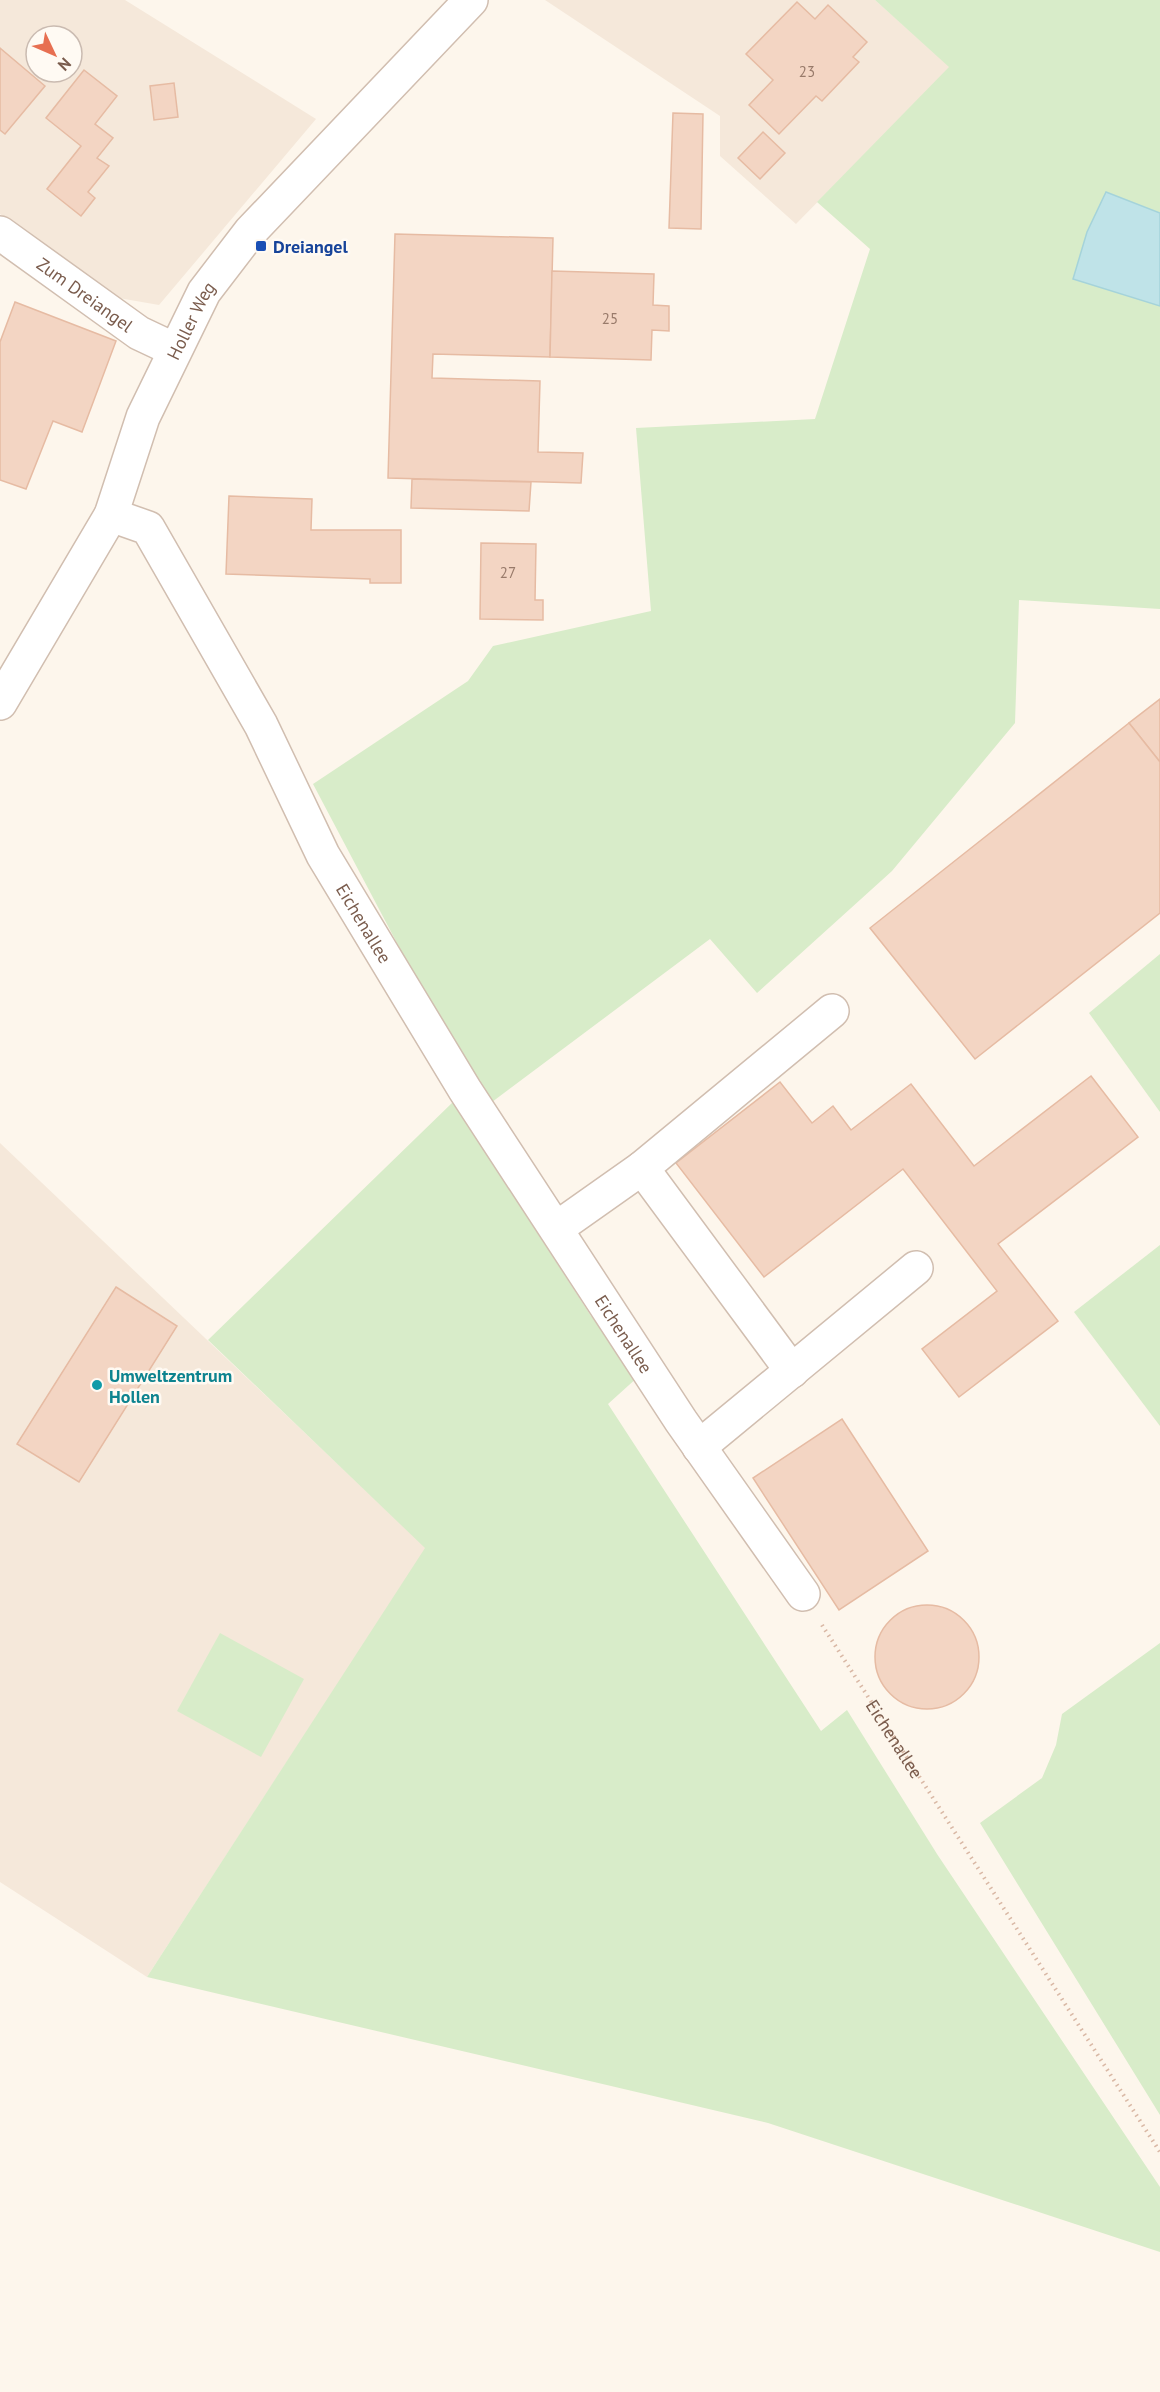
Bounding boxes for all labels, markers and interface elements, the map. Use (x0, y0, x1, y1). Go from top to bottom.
north arrow (24, 24, 84, 84)
text: N (54, 54, 76, 75)
house number: 23 (799, 62, 815, 81)
place label: Dreiangel (273, 235, 348, 258)
marker: Dreiangel (254, 239, 268, 253)
street label: Zum Dreiangel (33, 252, 139, 337)
street label: Holler Weg (161, 276, 220, 363)
house number: 25 (602, 309, 618, 328)
house number: 27 (500, 563, 516, 582)
street label: Eichenallee (331, 879, 397, 967)
street label: Eichenallee (590, 1290, 658, 1377)
place label: Umweltzentrum Hollen (109, 1364, 232, 1408)
marker: Umweltzentrum Hollen (90, 1378, 104, 1392)
street label: Eichenallee (861, 1695, 929, 1782)

